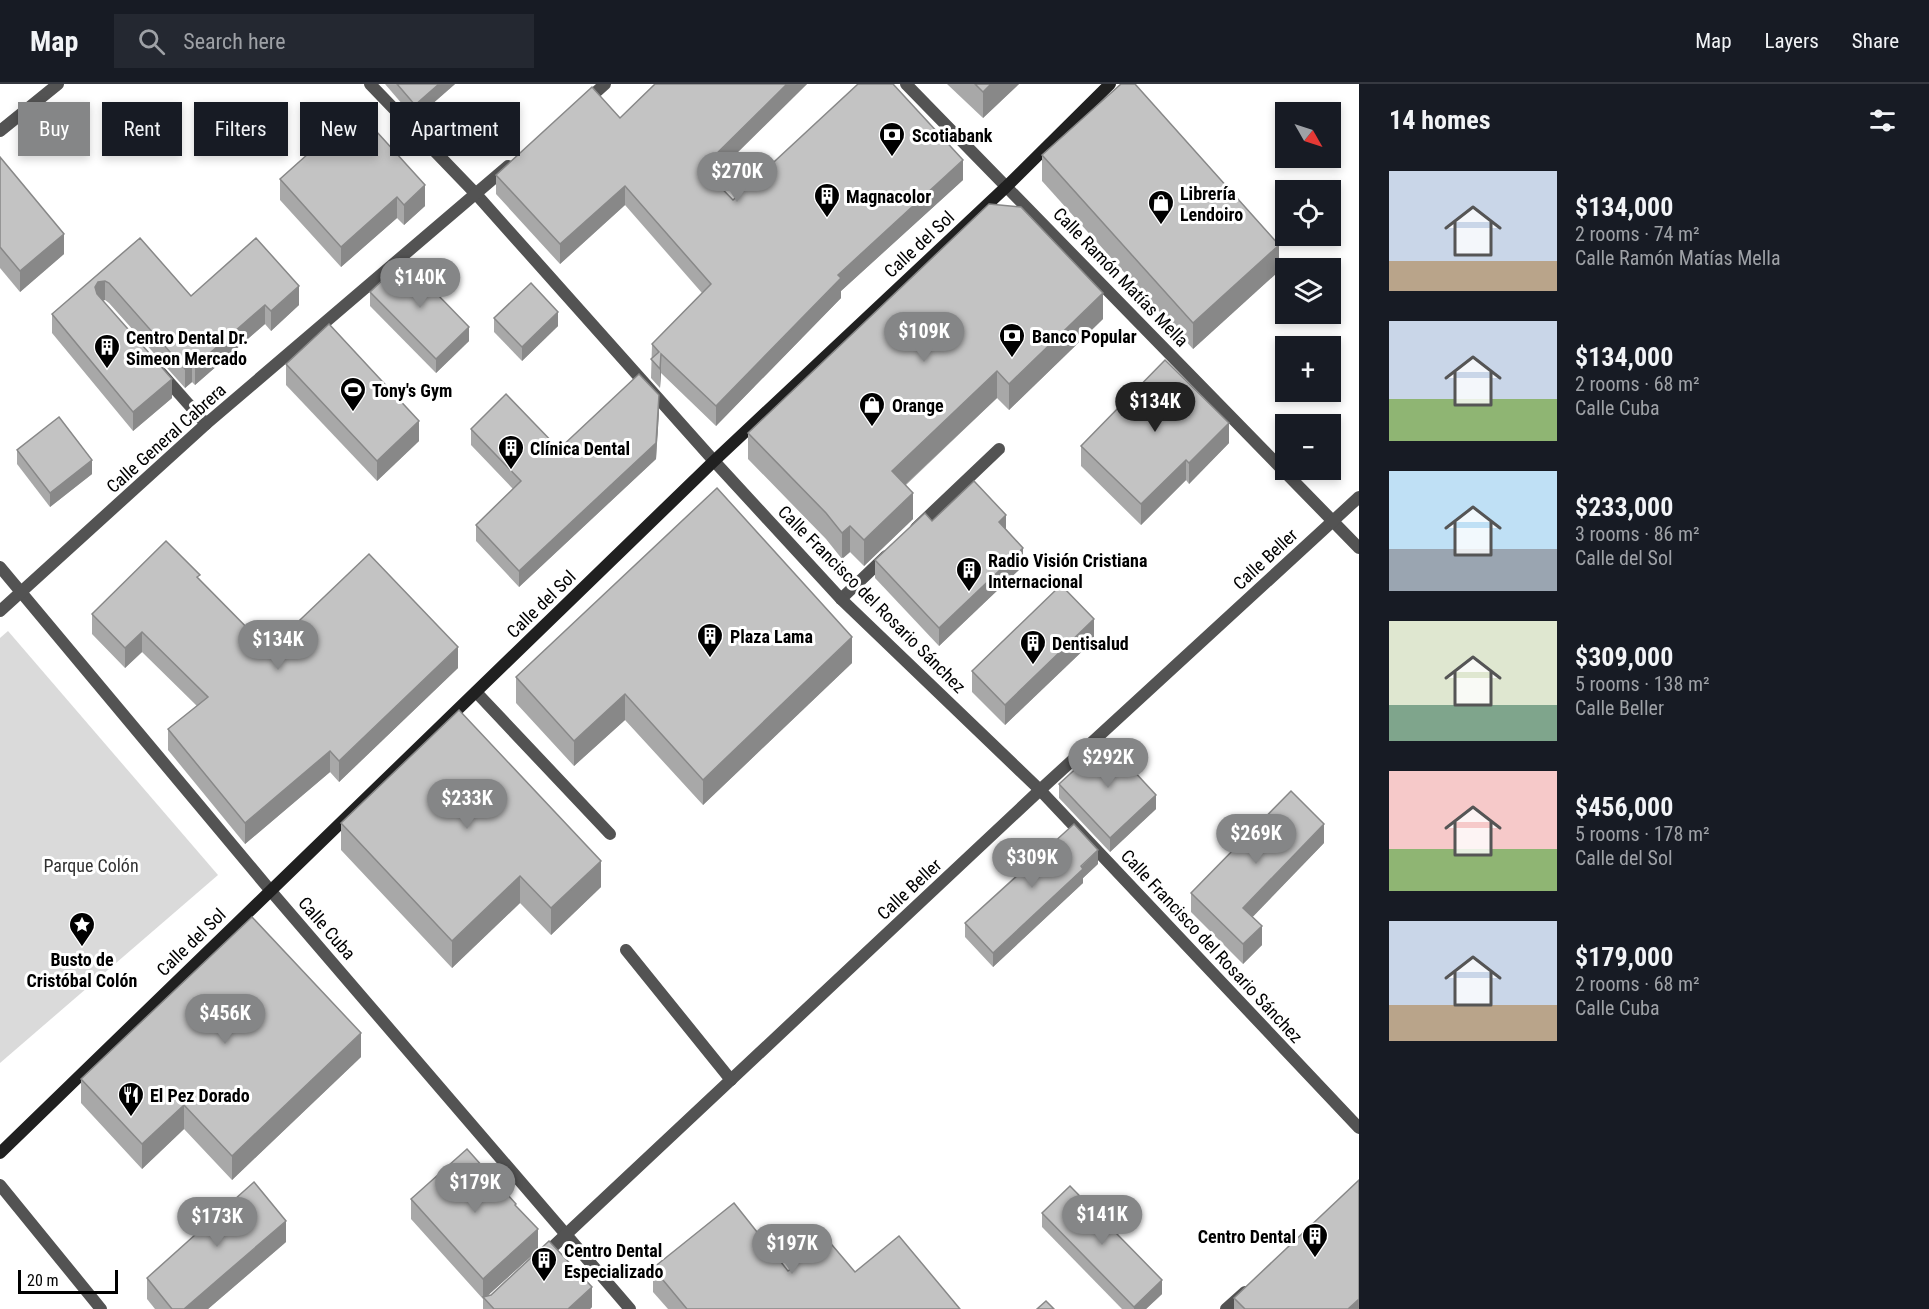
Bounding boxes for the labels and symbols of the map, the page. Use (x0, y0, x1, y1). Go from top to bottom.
north arrow (1275, 102, 1341, 168)
bank icon: Scotiabank (877, 120, 907, 158)
place label: Scotiabank (912, 125, 993, 146)
pin: $270K (695, 152, 779, 203)
building icon: Magnacolor (812, 181, 842, 219)
place label: Librería Lendoiro (1180, 183, 1243, 225)
place label: Magnacolor (846, 186, 931, 207)
shop icon: Librería Lendoiro (1146, 188, 1176, 226)
street label: Calle Ramón Matías Mella (1049, 203, 1193, 351)
street label: Calle del Sol (880, 206, 958, 282)
pin: $140K (378, 258, 462, 309)
pin: $109K (882, 312, 966, 363)
bank icon: Banco Popular (997, 321, 1027, 359)
place label: Banco Popular (1032, 326, 1137, 347)
place label: Centro Dental Dr. Simeon Mercado (126, 327, 248, 369)
building icon: Centro Dental Dr. Simeon Mercado (92, 332, 122, 370)
sports icon: Tony's Gym (338, 375, 368, 413)
street label: Calle General Cabrera (102, 379, 230, 497)
place label: Tony's Gym (372, 380, 452, 401)
pin: $134K (1113, 382, 1197, 433)
shop icon: Orange (857, 390, 887, 428)
place label: Orange (892, 395, 944, 416)
building icon: Clínica Dental (496, 433, 526, 471)
place label: Clínica Dental (530, 438, 630, 459)
street label: Calle Francisco del Rosario Sánchez (774, 501, 970, 697)
street label: Calle Beller (1229, 524, 1302, 594)
place label: Radio Visión Cristiana Internacional (988, 550, 1147, 592)
building icon: Radio Visión Cristiana Internacional (954, 555, 984, 593)
street label: Calle del Sol (502, 566, 580, 642)
pin: $134K (236, 620, 320, 671)
building icon: Plaza Lama (695, 621, 725, 659)
place label: Plaza Lama (730, 626, 813, 647)
building icon: Dentisalud (1018, 628, 1048, 666)
place label: Dentisalud (1052, 633, 1129, 654)
pin: $292K (1066, 738, 1150, 789)
pin: $233K (425, 779, 509, 830)
pin: $269K (1214, 814, 1298, 865)
pin: $309K (990, 838, 1074, 889)
street label: Calle Francisco del Rosario Sánchez (1117, 845, 1307, 1047)
street label: Calle Beller (873, 854, 946, 924)
park label: Parque Colón (43, 855, 139, 876)
street label: Calle Cuba (294, 892, 360, 964)
street label: Calle del Sol (152, 904, 230, 980)
place icon: Busto de Cristóbal Colón (67, 910, 97, 948)
place label: Busto de Cristóbal Colón (27, 949, 137, 991)
pin: $456K (183, 994, 267, 1045)
restaurant icon: El Pez Dorado (116, 1080, 146, 1118)
place label: El Pez Dorado (150, 1085, 250, 1106)
pin: $179K (433, 1163, 517, 1214)
pin: $141K (1060, 1195, 1144, 1246)
pin: $173K (175, 1197, 259, 1248)
building icon: Centro Dental (1300, 1221, 1330, 1259)
pin: $197K (750, 1224, 834, 1275)
place label: Centro Dental (1198, 1226, 1296, 1247)
place label: Centro Dental Especializado (564, 1240, 663, 1282)
building icon: Centro Dental Especializado (529, 1245, 559, 1283)
scale bar (18, 1267, 118, 1294)

